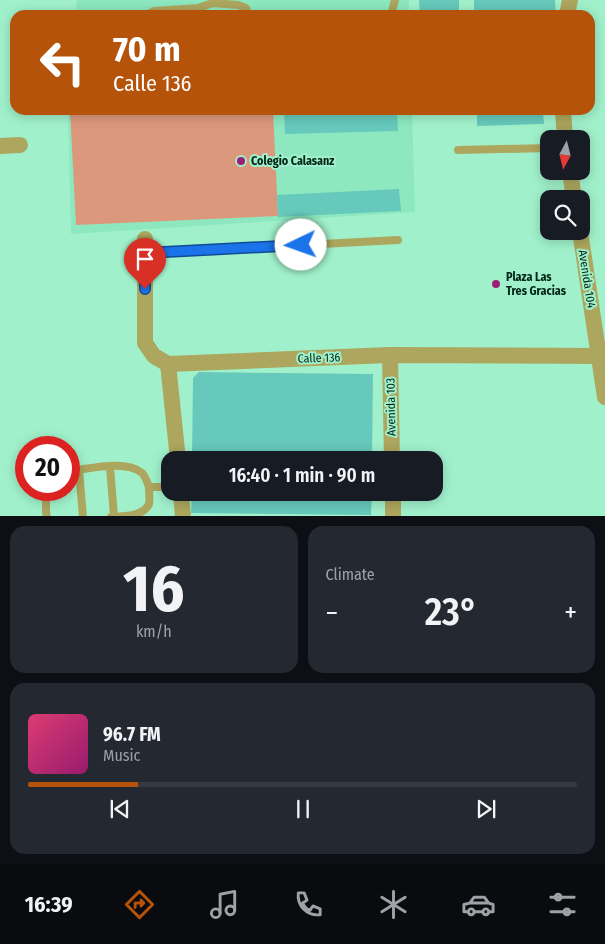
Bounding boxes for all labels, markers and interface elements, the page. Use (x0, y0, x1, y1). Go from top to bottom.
text: 70 m (113, 28, 181, 70)
icon: left (30, 30, 95, 95)
text: Calle 136 (113, 70, 191, 97)
north arrow (540, 130, 590, 180)
map controls (540, 130, 590, 240)
place label: Colegio Calasanz (251, 154, 334, 168)
marker: Colegio Calasanz (235, 155, 247, 167)
button: search (540, 190, 590, 240)
position arrow (274, 218, 326, 270)
pin (124, 238, 166, 289)
icon: arrive (131, 245, 159, 273)
street label: Avenida 104 (575, 249, 599, 309)
place label: Plaza Las Tres Gracias (506, 270, 567, 298)
marker: Plaza Las Tres Gracias (490, 278, 502, 290)
street label: Calle 136 (297, 350, 341, 366)
street label: Avenida 103 (383, 378, 399, 436)
speed limit sign: 20 (15, 436, 80, 501)
text: 16:40 · 1 min · 90 m (229, 464, 375, 487)
text: 16 (123, 550, 185, 628)
text: Climate (326, 565, 375, 584)
text: 23° (425, 589, 478, 635)
text: − (326, 596, 338, 629)
text: + (564, 596, 577, 629)
text: km/h (136, 622, 172, 641)
text: 96.7 FM (103, 723, 161, 746)
text: Music (103, 746, 140, 765)
icon: previous (106, 795, 134, 823)
icon: pause (289, 795, 317, 823)
icon: next (472, 795, 500, 823)
icon: directions (122, 887, 157, 922)
icon: music (207, 887, 242, 922)
icon: phone (291, 887, 326, 922)
icon: climate (376, 887, 411, 922)
icon: car (461, 887, 496, 922)
icon: filters (545, 887, 580, 922)
text: 16:39 (25, 891, 73, 918)

